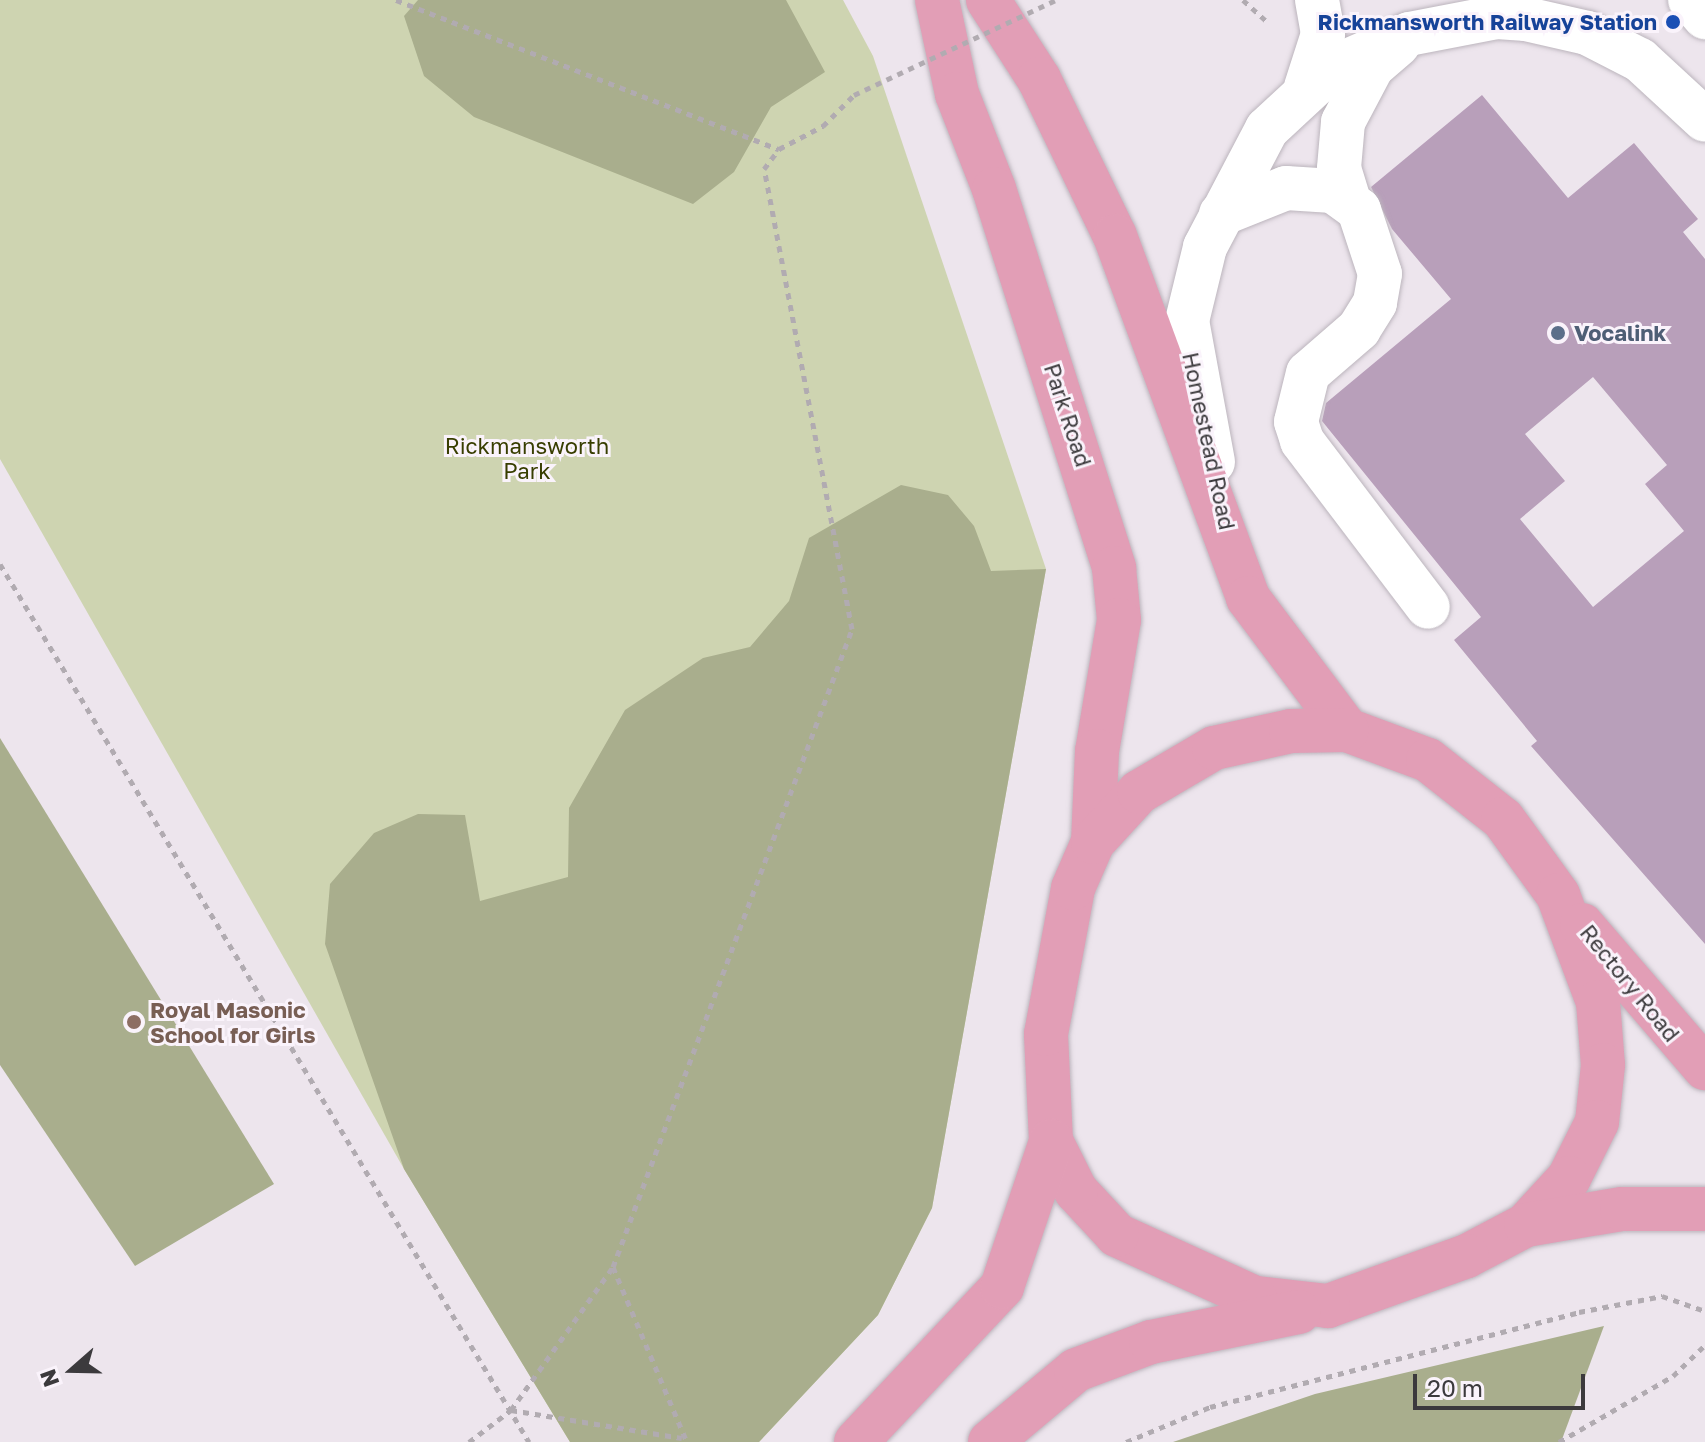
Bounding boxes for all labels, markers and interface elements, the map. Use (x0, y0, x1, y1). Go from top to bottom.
place label: Rickmansworth Railway Station (1318, 9, 1657, 35)
marker: Rickmansworth Railway Station (1664, 13, 1682, 31)
place label: Vocalink (1574, 320, 1666, 346)
marker: Vocalink (1549, 324, 1567, 342)
street label: Homestead Road (1177, 350, 1241, 532)
street label: Park Road (1039, 360, 1097, 470)
park label: Rickmansworth Park (445, 432, 609, 484)
street label: Rectory Road (1575, 919, 1685, 1047)
place label: Royal Masonic School for Girls (150, 996, 316, 1048)
marker: Royal Masonic School for Girls (125, 1013, 143, 1031)
north arrow (32, 1330, 112, 1410)
scale bar (1417, 1358, 1589, 1408)
text: N (33, 1366, 65, 1391)
text: 20 m (1427, 1373, 1483, 1402)

